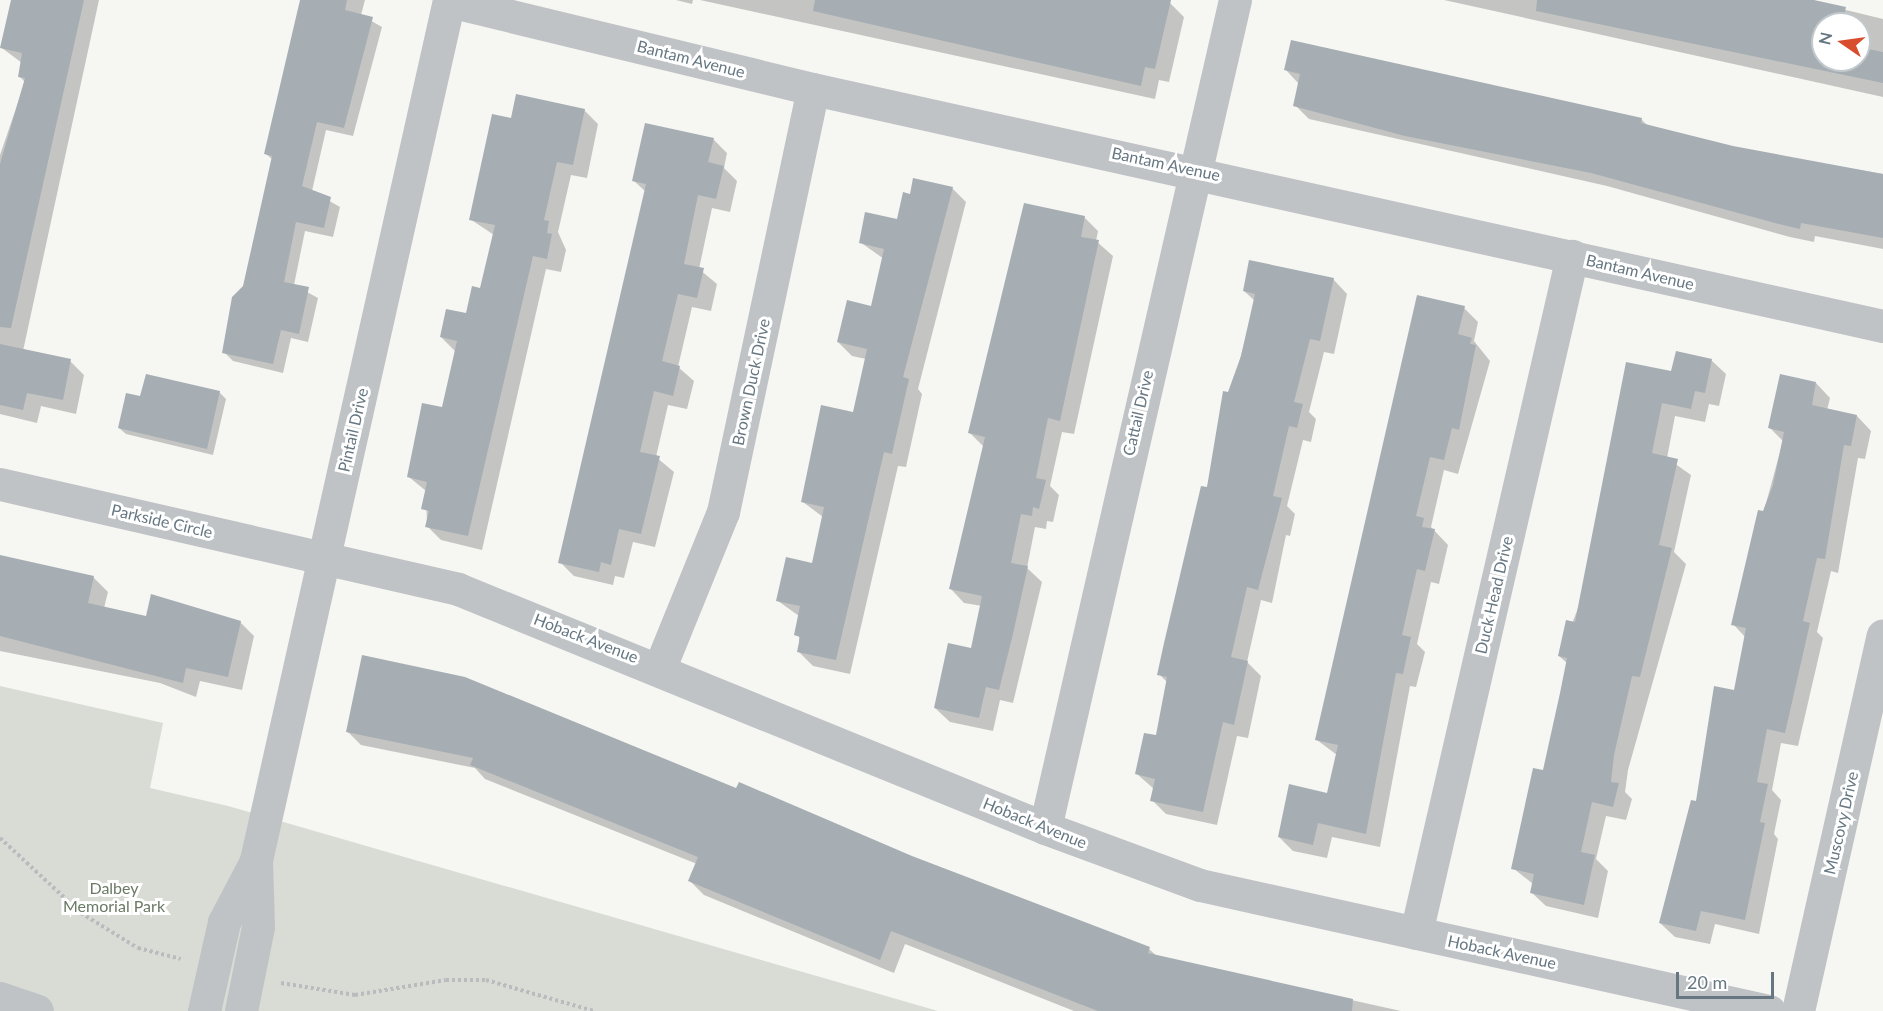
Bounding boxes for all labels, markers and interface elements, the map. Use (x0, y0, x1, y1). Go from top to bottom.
north arrow (1811, 12, 1871, 72)
text: N (1814, 30, 1836, 46)
street label: Bantam Avenue (635, 36, 747, 82)
street label: Bantam Avenue (1110, 143, 1222, 185)
street label: Bantam Avenue (1584, 250, 1696, 294)
street label: Brown Duck Drive (728, 317, 774, 447)
street label: Cattail Drive (1119, 368, 1157, 458)
street label: Pintail Drive (334, 386, 372, 474)
street label: Parkside Circle (109, 500, 215, 542)
street label: Duck Head Drive (1471, 534, 1517, 656)
street label: Hoback Avenue (531, 609, 641, 667)
street label: Muscovy Drive (1820, 769, 1862, 877)
street label: Hoback Avenue (980, 793, 1090, 853)
park label: Dalbey Memorial Park (63, 878, 165, 916)
street label: Hoback Avenue (1446, 931, 1558, 973)
scale bar (1679, 960, 1776, 998)
text: 20 m (1687, 971, 1727, 993)

